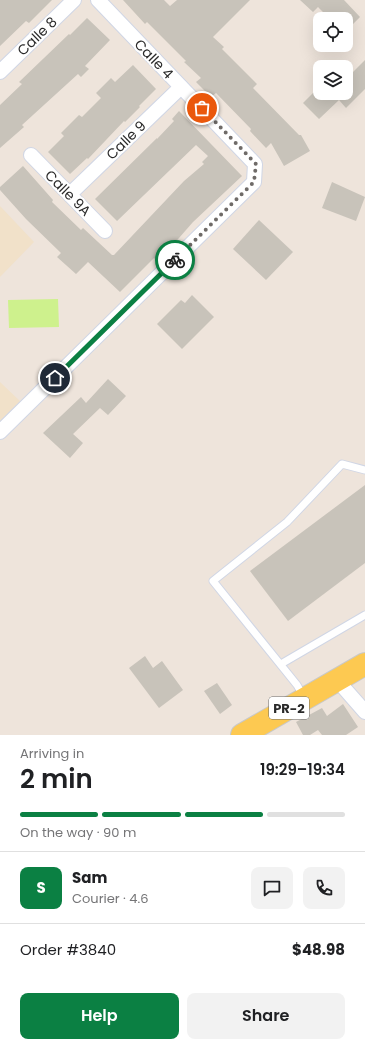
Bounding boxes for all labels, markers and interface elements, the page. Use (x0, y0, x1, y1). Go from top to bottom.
street label: Calle 8 (13, 12, 61, 60)
map controls (313, 12, 353, 100)
button: locate (313, 12, 353, 52)
street label: Calle 4 (130, 35, 178, 83)
button: layers (313, 60, 353, 100)
pin (185, 91, 219, 125)
icon: bag (191, 97, 213, 119)
street label: Calle 9 (102, 116, 150, 164)
street label: Calle 9A (40, 165, 96, 221)
courier (155, 240, 195, 280)
icon: bike (164, 249, 186, 271)
pin (38, 361, 72, 395)
icon: home (44, 367, 66, 389)
road number: PR-2 (269, 697, 309, 719)
text: Arriving in (20, 744, 84, 763)
text: 19:29–19:34 (260, 759, 345, 780)
text: 2 min (20, 761, 93, 797)
text: On the way · 90 m (20, 823, 136, 842)
text: Sam (72, 867, 107, 888)
button: chat (251, 867, 293, 909)
button: phone (303, 867, 345, 909)
text: S (36, 877, 46, 898)
text: Courier · 4.6 (72, 889, 149, 908)
text: Order #3840 (20, 939, 116, 960)
text: $48.98 (292, 939, 345, 960)
button: Help (20, 993, 179, 1039)
button: Share (187, 993, 345, 1039)

